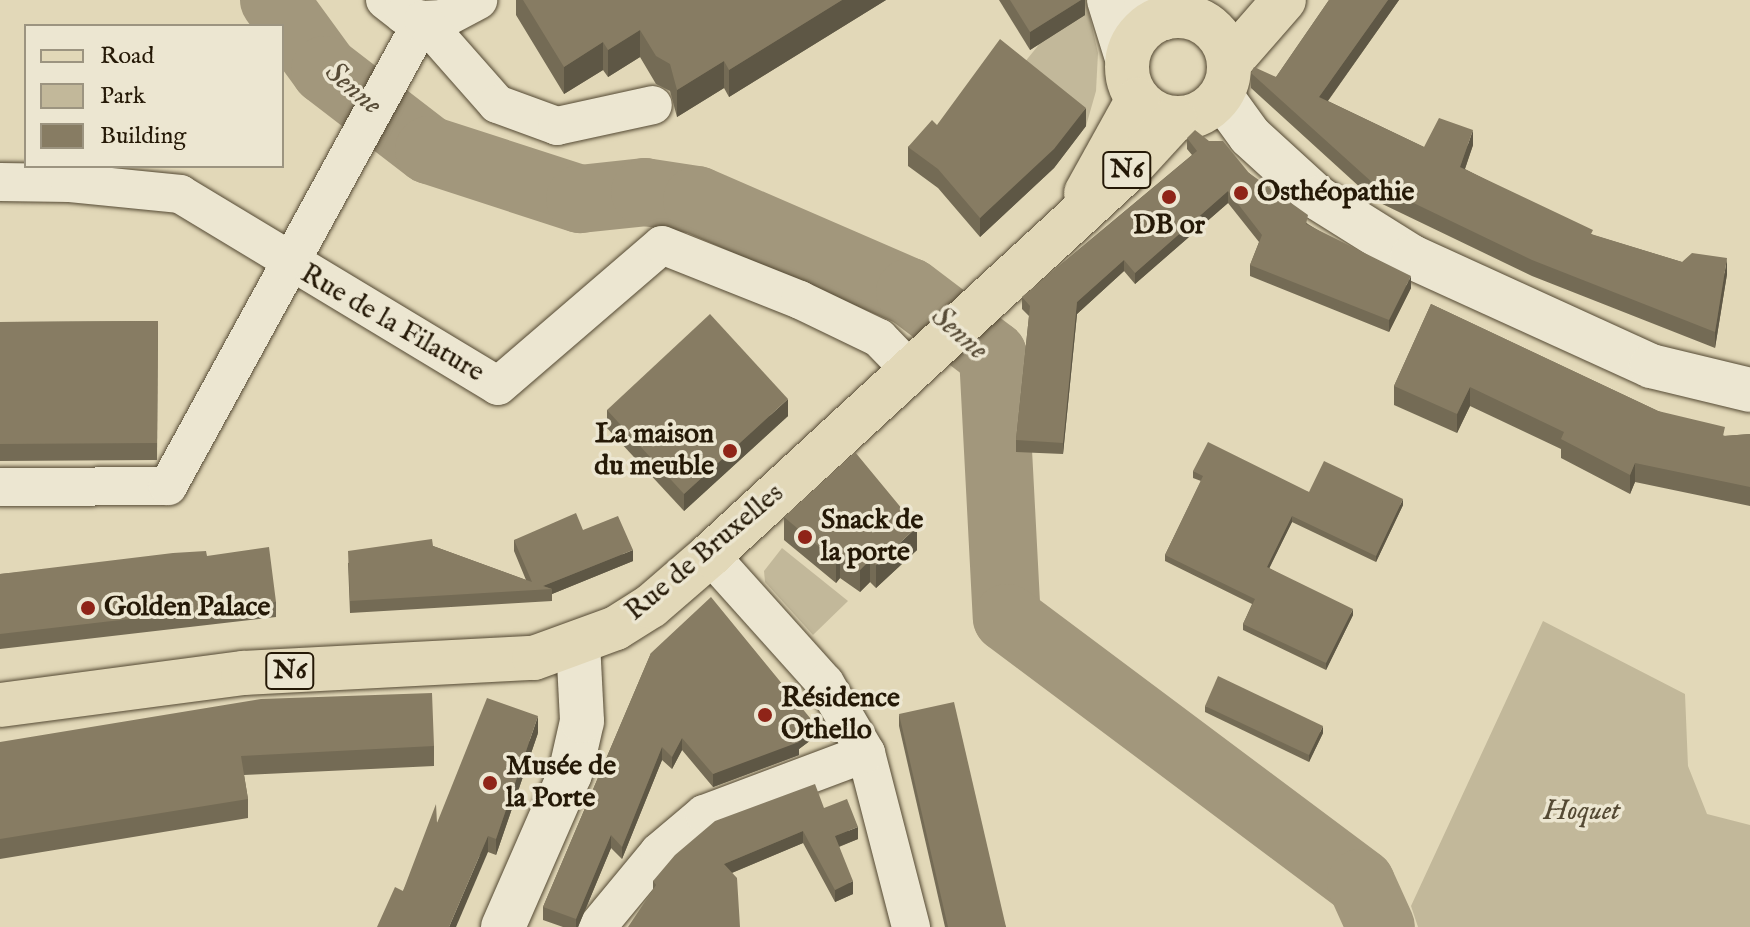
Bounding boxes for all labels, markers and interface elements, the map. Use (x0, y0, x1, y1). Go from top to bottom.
legend (24, 24, 284, 168)
text: Road (100, 41, 154, 72)
water label: Senne (317, 55, 389, 123)
text: Park (100, 81, 146, 112)
text: Building (100, 121, 186, 152)
road number: N6 (1101, 148, 1153, 192)
place label: Osthéopathie (1257, 176, 1414, 210)
marker: Osthéopathie (1232, 184, 1250, 202)
marker: DB or (1160, 188, 1178, 206)
place label: DB or (1133, 209, 1205, 243)
street label: Rue de la Filature (294, 258, 490, 390)
water label: Senne (923, 300, 995, 368)
place label: La maison du meuble (594, 418, 714, 484)
marker: La maison du meuble (721, 442, 739, 460)
street label: Rue de Bruxelles (619, 477, 791, 629)
place label: Snack de la porte (821, 504, 923, 570)
marker: Snack de la porte (796, 528, 814, 546)
place label: Golden Palace (104, 591, 270, 625)
marker: Golden Palace (79, 599, 97, 617)
road number: N6 (264, 649, 316, 693)
place label: Résidence Othello (781, 682, 900, 748)
marker: Résidence Othello (756, 706, 774, 724)
place label: Musée de la Porte (506, 750, 616, 816)
marker: Musée de la Porte (481, 774, 499, 792)
park label: Hoquet (1544, 795, 1620, 829)

